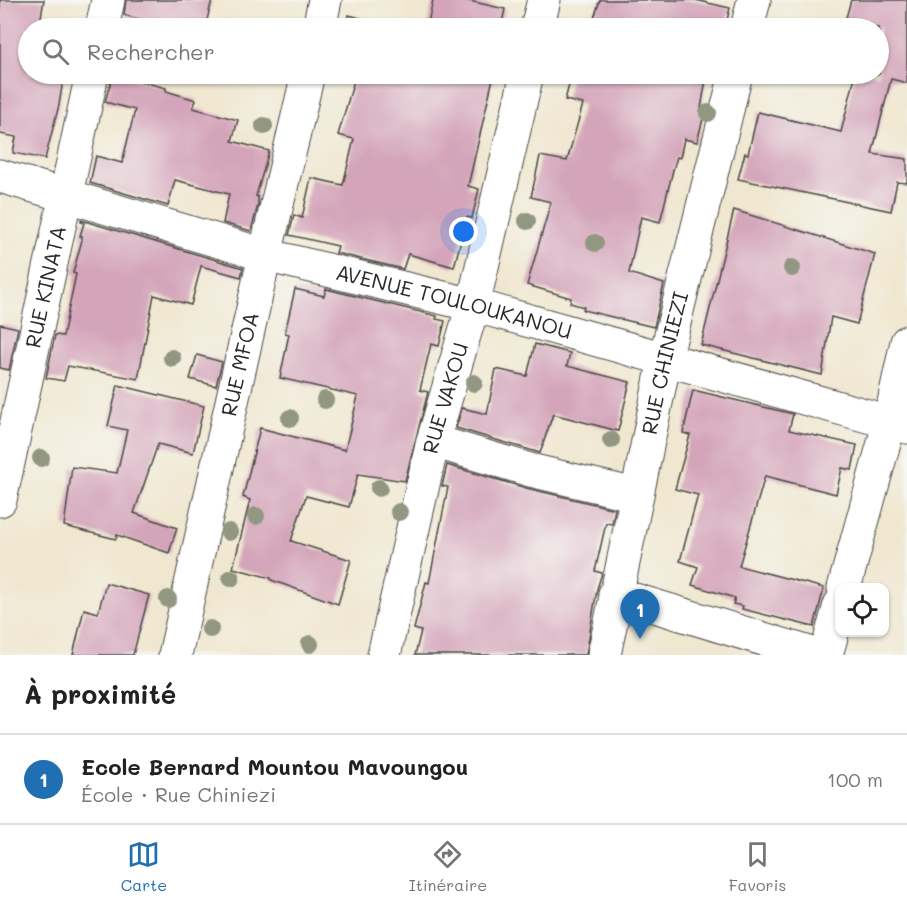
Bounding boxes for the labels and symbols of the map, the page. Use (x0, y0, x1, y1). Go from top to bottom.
your location (449, 217, 478, 246)
street label: RUE KINATA (18, 223, 71, 350)
street label: AVENUE TOULOUKANOU (333, 257, 575, 344)
street label: RUE CHINIEZI (635, 289, 693, 437)
street label: RUE MFOA (214, 309, 264, 419)
street label: RUE VAKOU (416, 339, 473, 456)
pin: 1 (620, 590, 660, 639)

